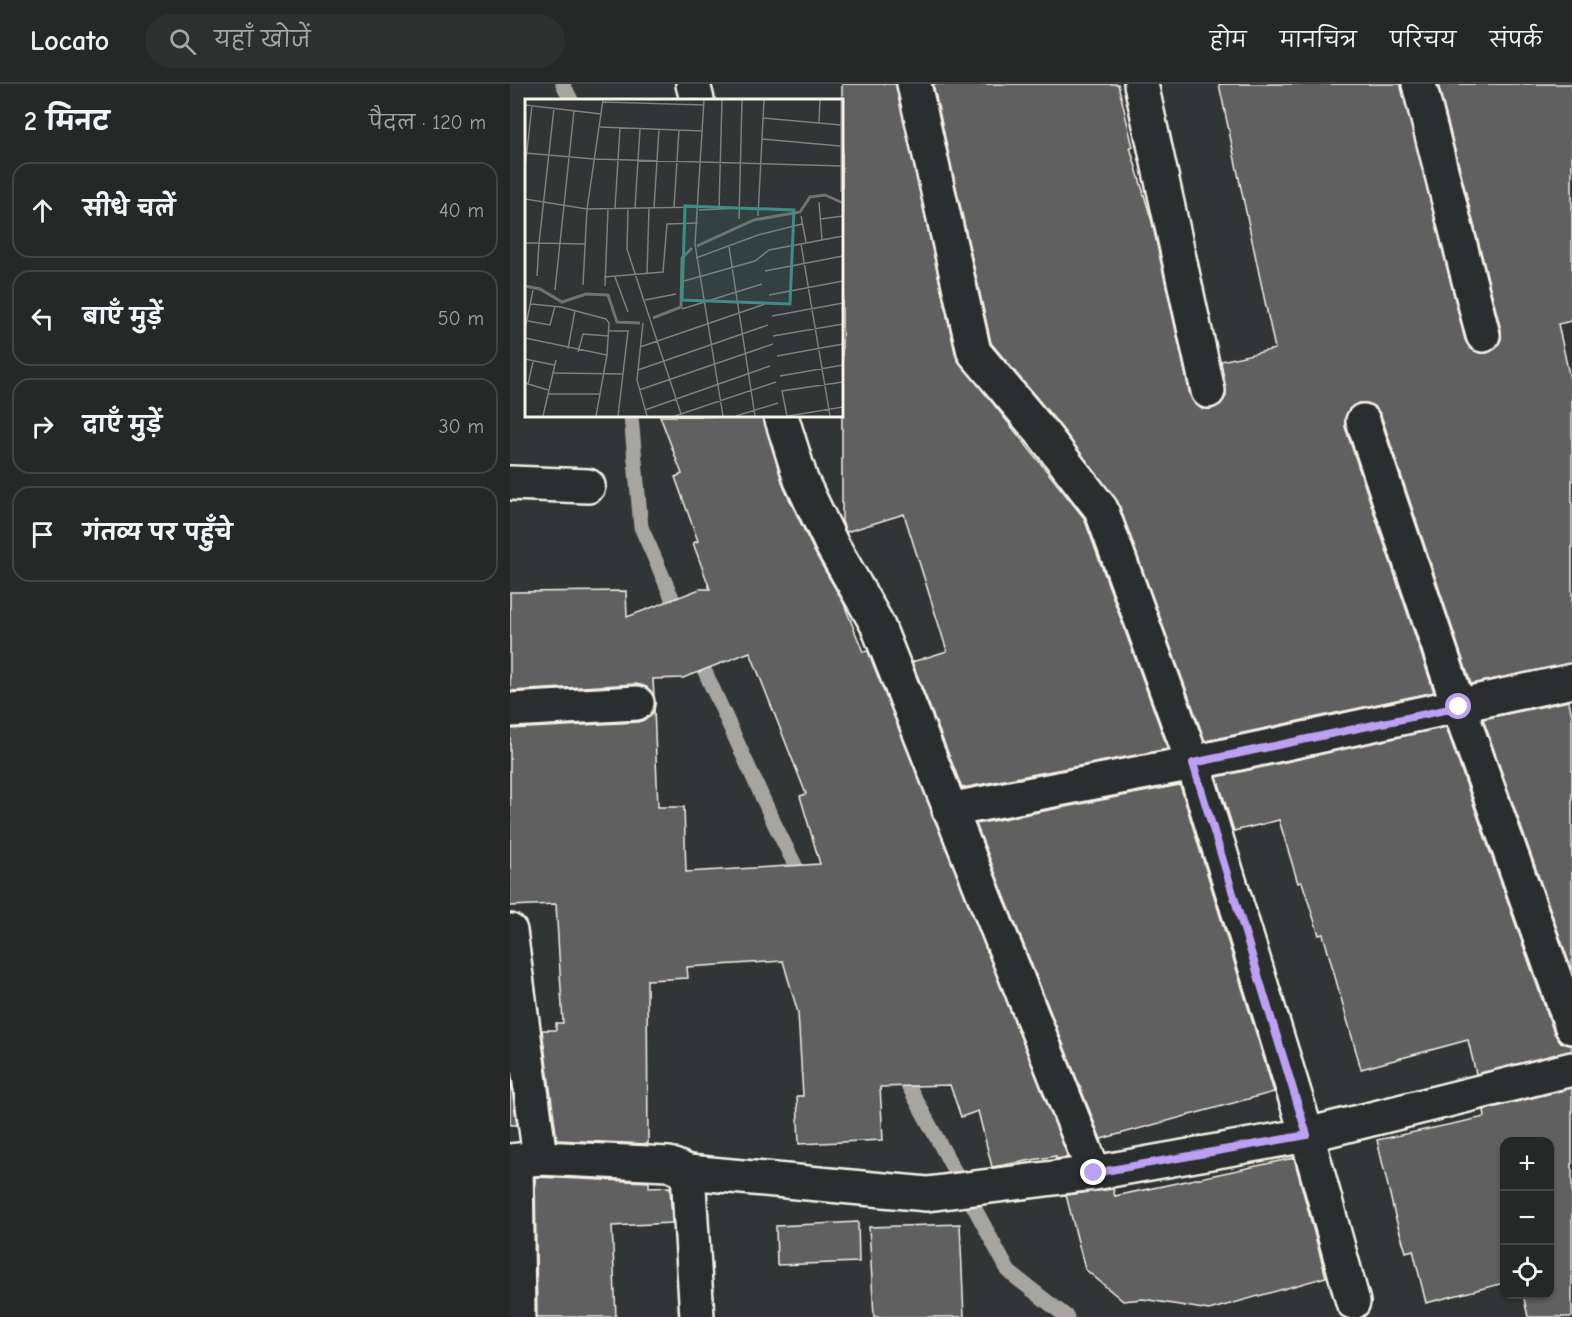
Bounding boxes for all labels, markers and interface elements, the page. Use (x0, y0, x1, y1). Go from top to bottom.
search box (145, 14, 565, 68)
text: Locato (30, 25, 109, 57)
icon: search (166, 25, 199, 58)
text: यहाँ खोजें (214, 27, 311, 53)
text: होम (1210, 28, 1247, 52)
text: मानचित्र (1280, 28, 1357, 52)
text: परिचय (1390, 28, 1456, 52)
text: संपर्क (1489, 28, 1542, 52)
inset map (525, 99, 843, 417)
text: 2 मिनट (24, 107, 109, 137)
text: पैदल · 120 m (369, 111, 486, 134)
icon: ahead (26, 194, 59, 227)
text: सीधे चलें (83, 196, 175, 222)
text: 40 m (439, 199, 484, 222)
icon: left (26, 302, 59, 335)
text: बाएँ मुड़ें (83, 304, 162, 330)
text: 50 m (438, 307, 484, 330)
icon: right (26, 410, 59, 443)
text: दाएँ मुड़ें (83, 412, 162, 438)
text: 30 m (438, 415, 484, 438)
icon: arrive (26, 518, 59, 551)
text: गंतव्य पर पहुँचे (83, 520, 232, 546)
route start (1445, 693, 1471, 719)
map controls (1500, 1137, 1554, 1299)
button: + (1500, 1137, 1554, 1191)
route end (1080, 1159, 1106, 1185)
button: − (1500, 1191, 1554, 1245)
button: locate (1500, 1245, 1554, 1299)

